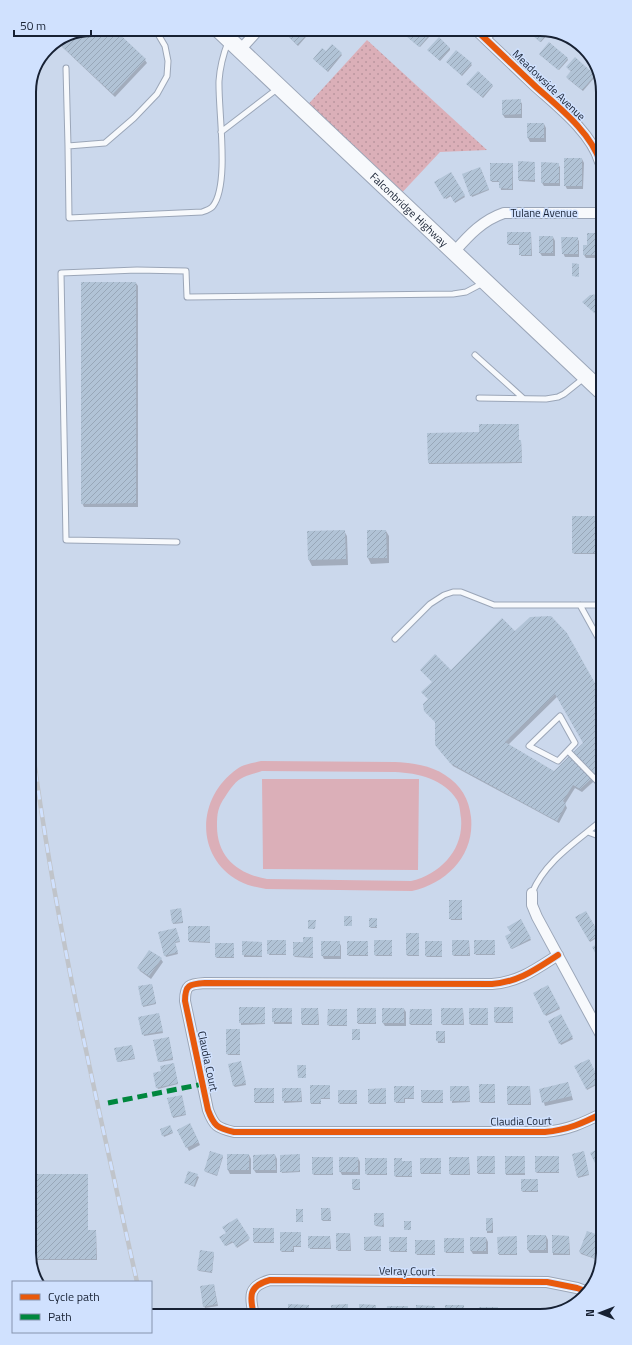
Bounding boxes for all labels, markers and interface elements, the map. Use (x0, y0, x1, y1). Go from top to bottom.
scale bar (14, 12, 91, 38)
text: 50 m (20, 16, 46, 35)
street label: Meadowside Avenue (509, 46, 589, 124)
street label: Falconbridge Highway (367, 169, 452, 251)
street label: Tulane Avenue (510, 205, 578, 221)
street label: Claudia Court (194, 1029, 222, 1093)
street label: Claudia Court (490, 1112, 552, 1130)
street label: Velray Court (379, 1263, 435, 1279)
legend (12, 1281, 152, 1333)
text: Cycle path (48, 1287, 100, 1306)
north arrow (580, 1293, 620, 1333)
text: Path (48, 1307, 72, 1326)
text: N (582, 1309, 598, 1317)

